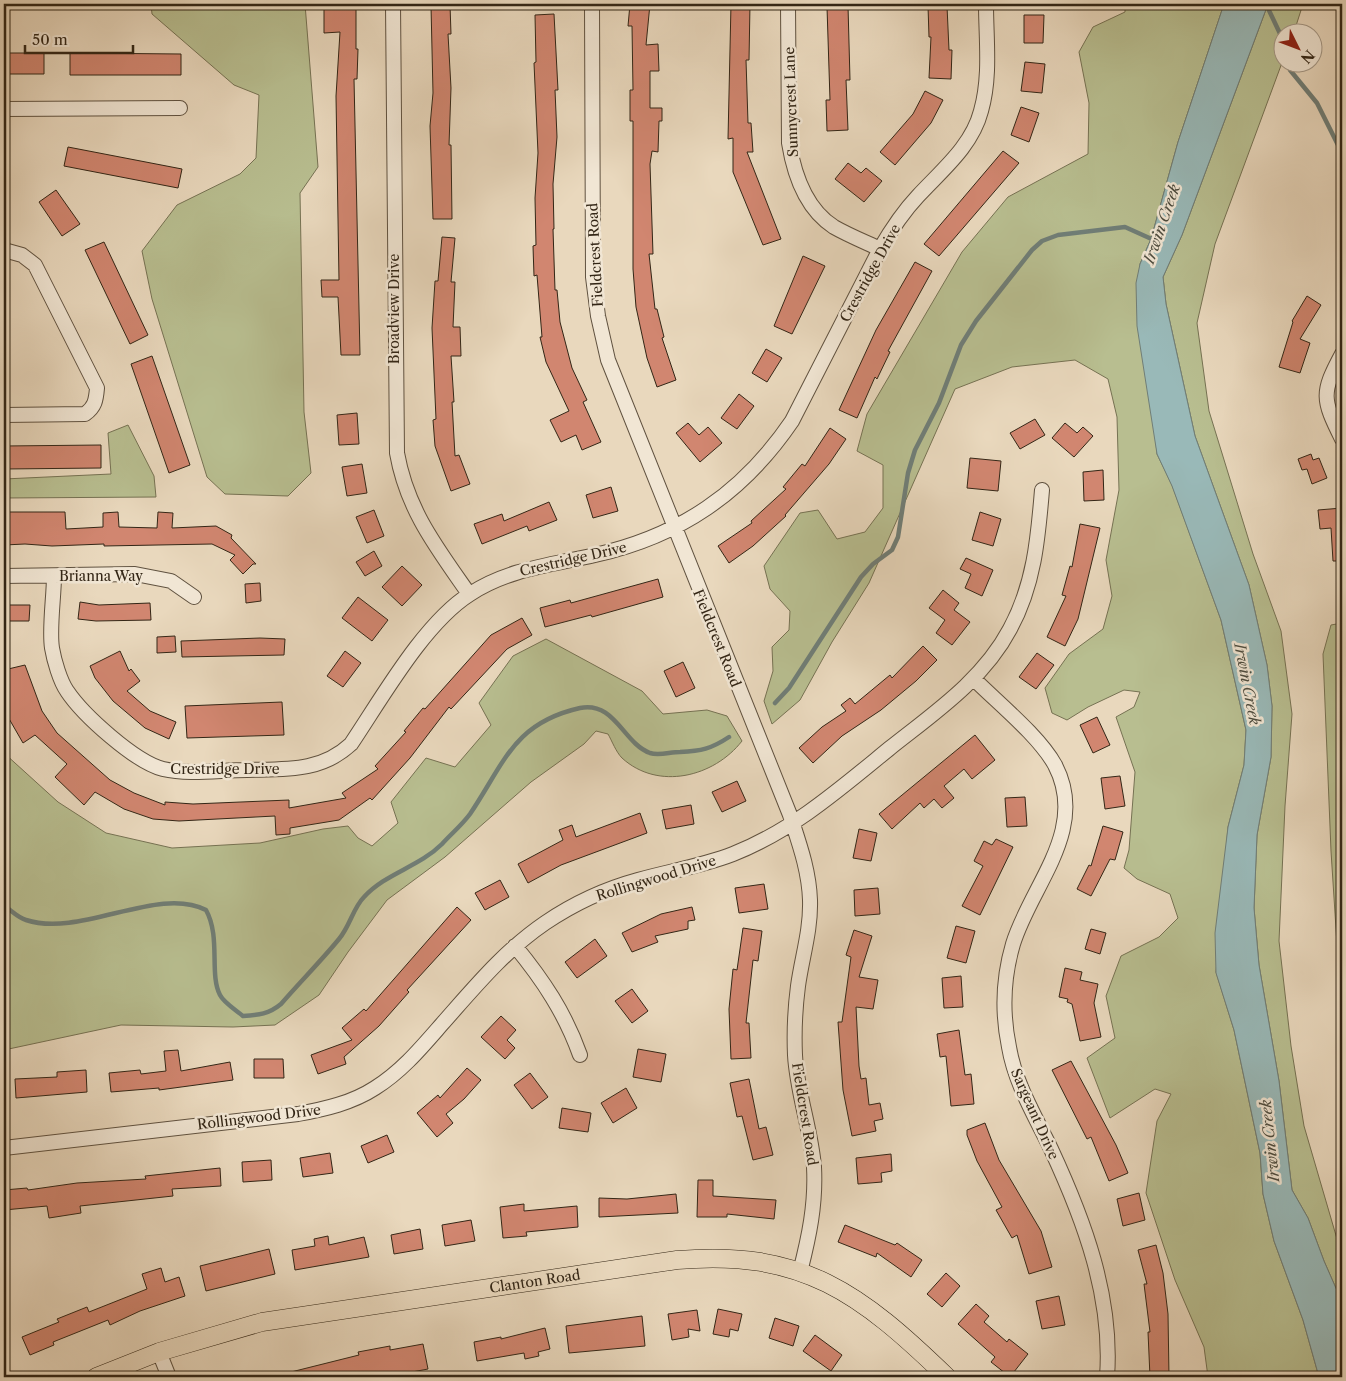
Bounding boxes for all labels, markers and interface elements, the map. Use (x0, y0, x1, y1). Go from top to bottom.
scale bar (25, 22, 132, 54)
north arrow (1274, 22, 1324, 72)
text: 50 m (32, 30, 68, 49)
street label: Sunnycrest Lane (780, 46, 802, 157)
text: N (1297, 46, 1318, 67)
water label: Irwin Creek (1139, 181, 1184, 267)
street label: Fieldcrest Road (583, 202, 607, 307)
street label: Crestridge Drive (836, 221, 904, 325)
street label: Broadview Drive (385, 254, 403, 364)
street label: Crestridge Drive (518, 538, 628, 580)
street label: Brianna Way (59, 567, 143, 585)
street label: Fieldcrest Road (689, 586, 745, 690)
water label: Irwin Creek (1230, 641, 1265, 727)
street label: Crestridge Drive (170, 760, 280, 778)
street label: Rollingwood Drive (594, 851, 718, 905)
street label: Fieldcrest Road (788, 1061, 822, 1167)
street label: Sargeant Drive (1007, 1066, 1063, 1163)
water label: Irwin Creek (1256, 1099, 1283, 1184)
street label: Rollingwood Drive (196, 1100, 322, 1134)
street label: Clanton Road (488, 1265, 582, 1297)

